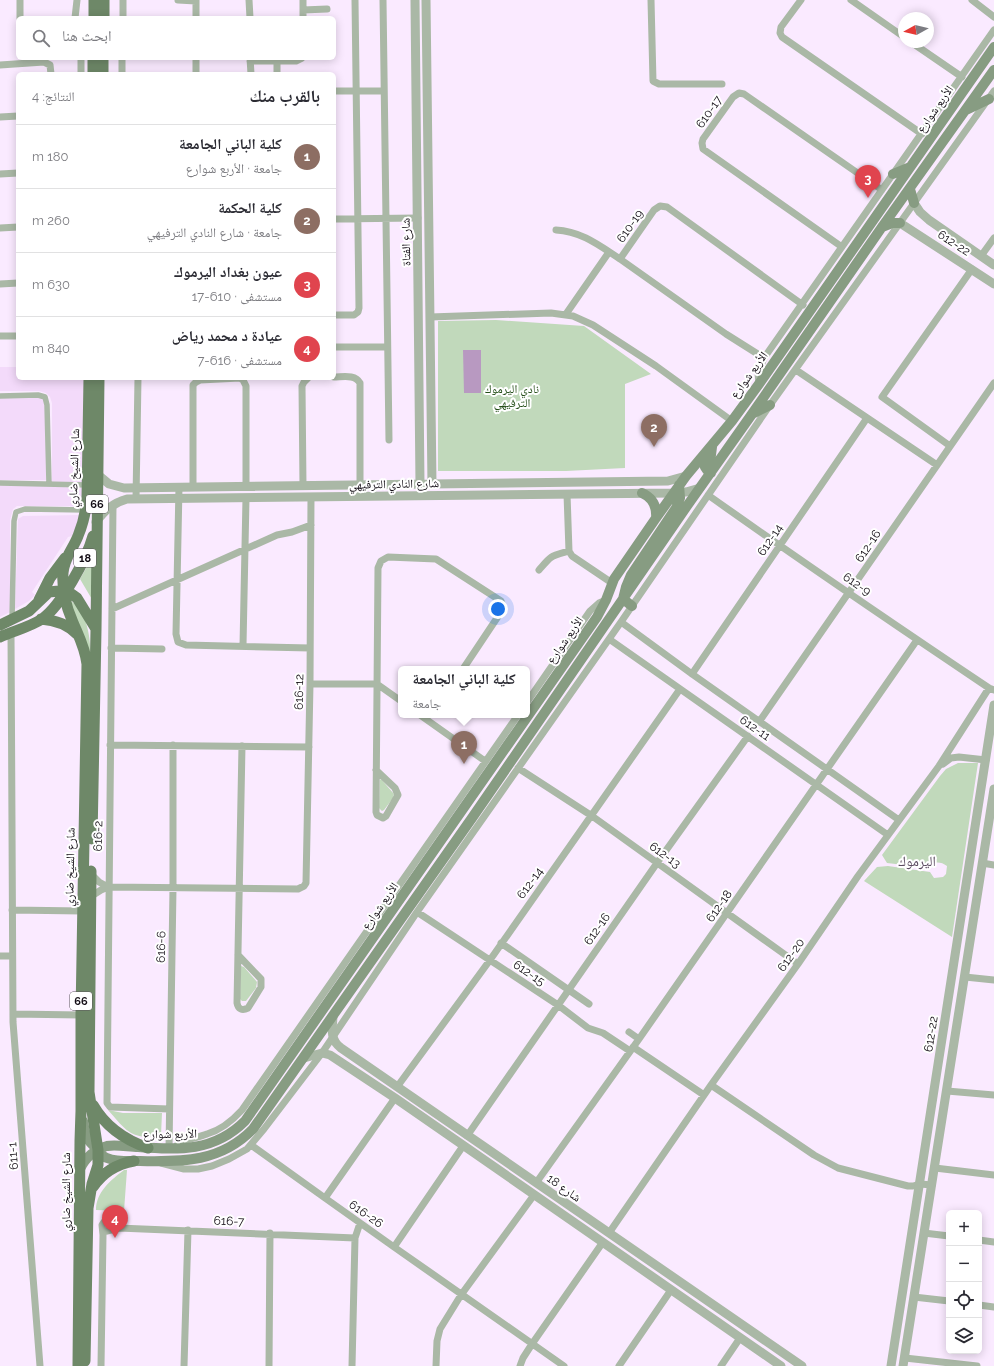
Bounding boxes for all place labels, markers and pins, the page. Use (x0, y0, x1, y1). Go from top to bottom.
pin: 3 (855, 165, 881, 198)
pin: 2 (641, 414, 667, 447)
pin: 1 (451, 731, 477, 764)
pin: 4 (102, 1205, 128, 1238)

